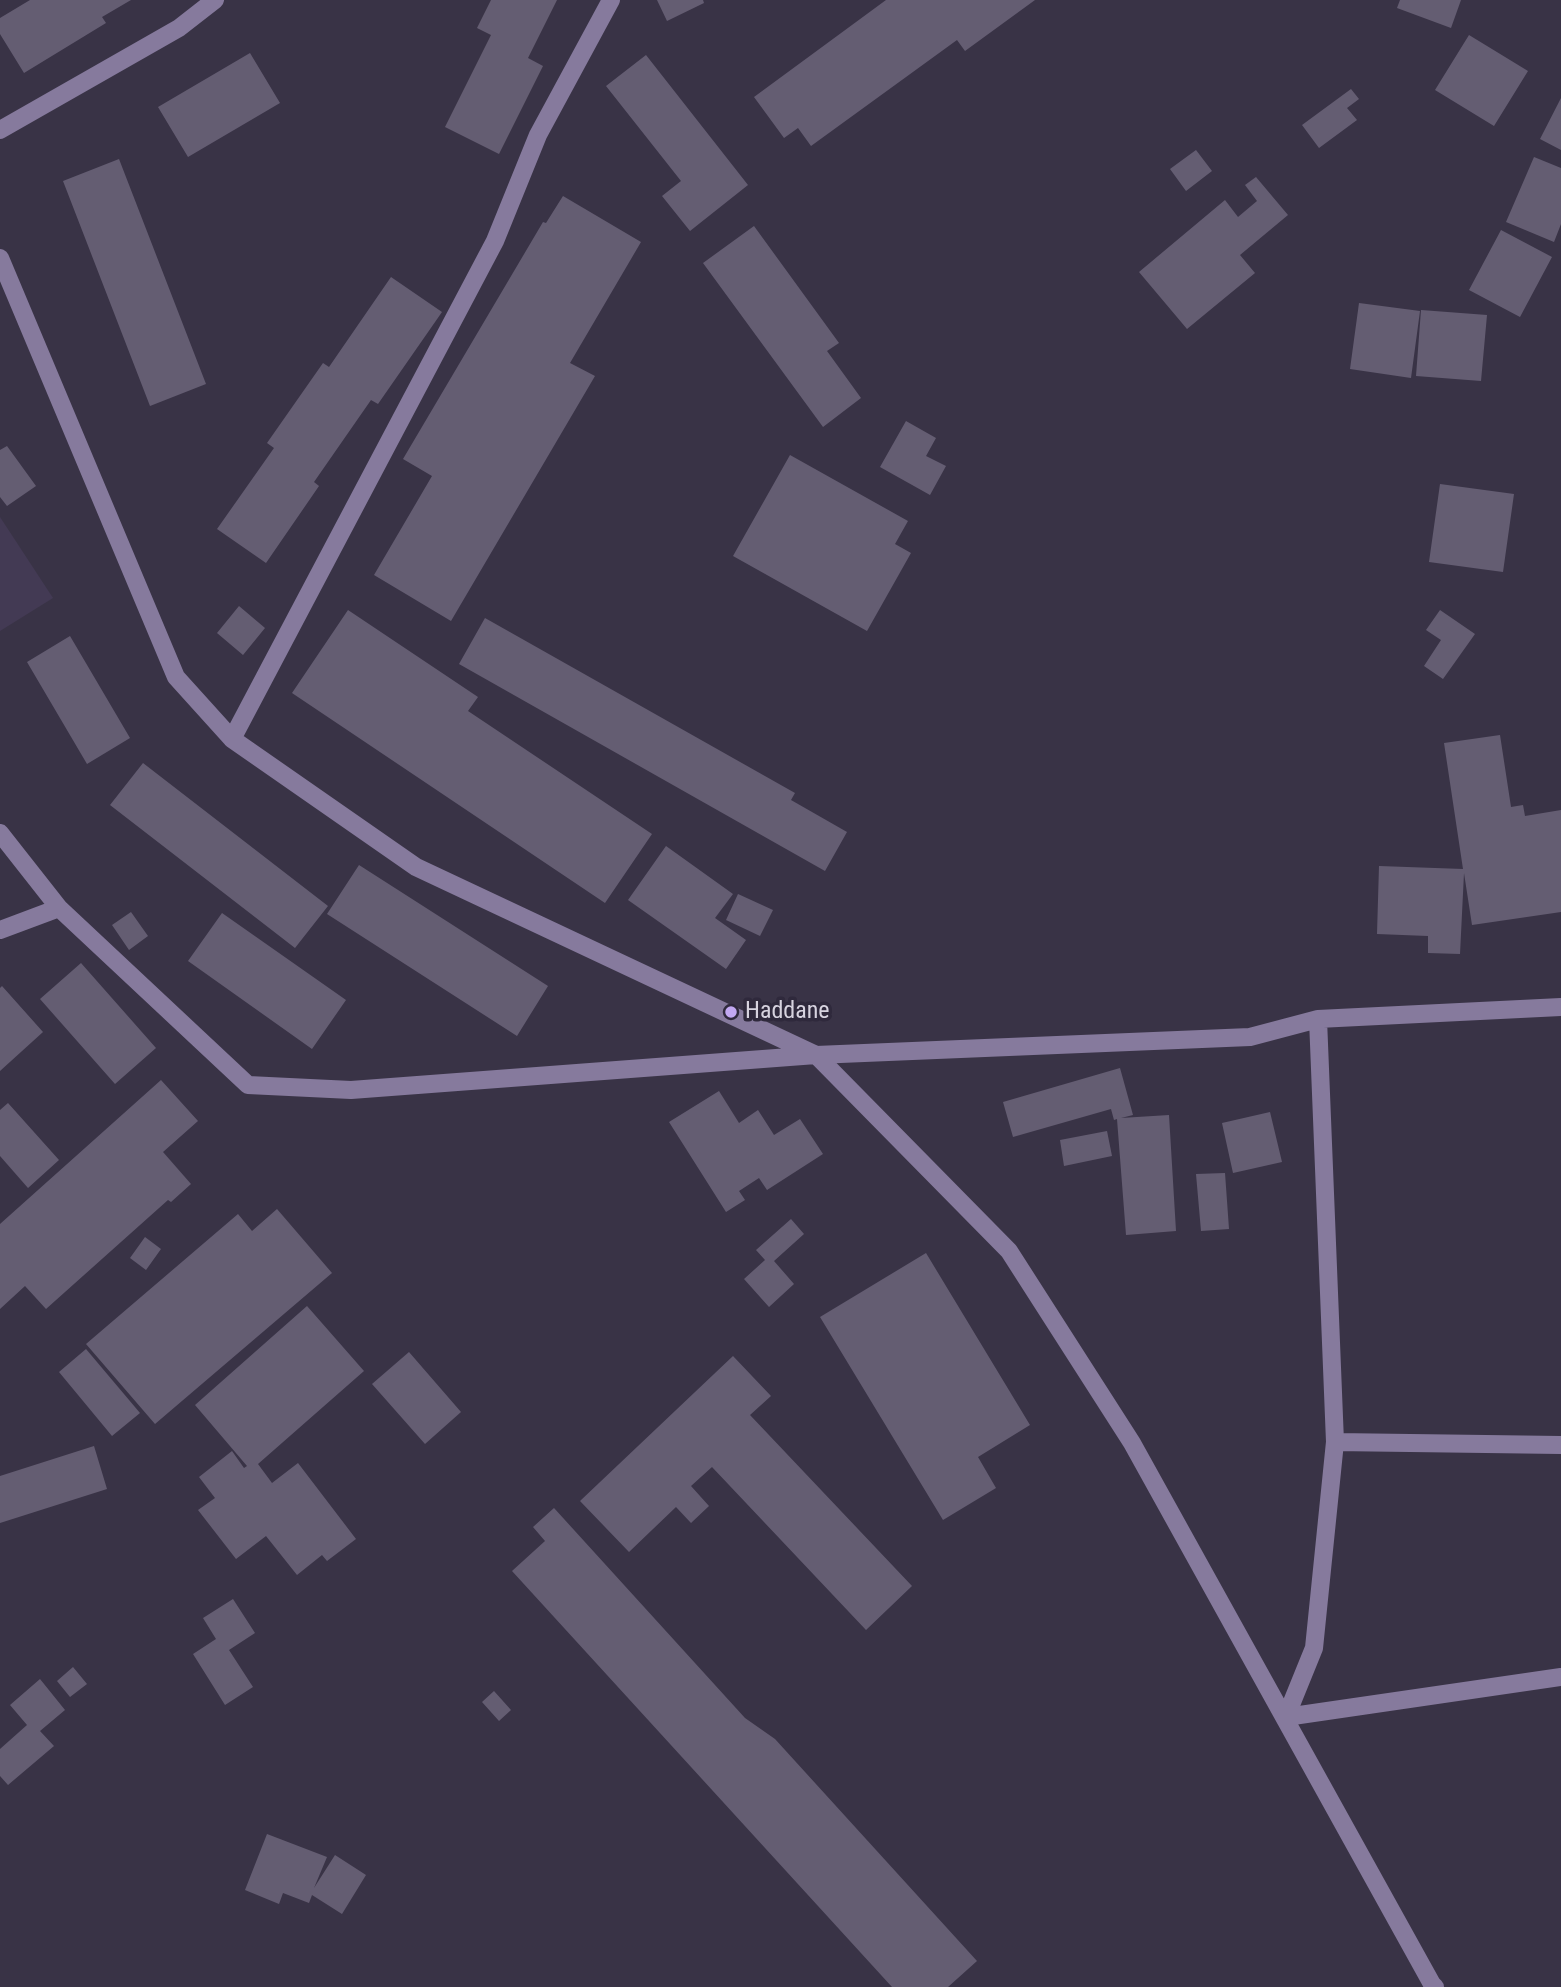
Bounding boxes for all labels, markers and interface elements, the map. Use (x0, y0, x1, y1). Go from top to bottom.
place label: Haddane (745, 998, 830, 1026)
marker: Haddane (723, 1004, 739, 1020)

